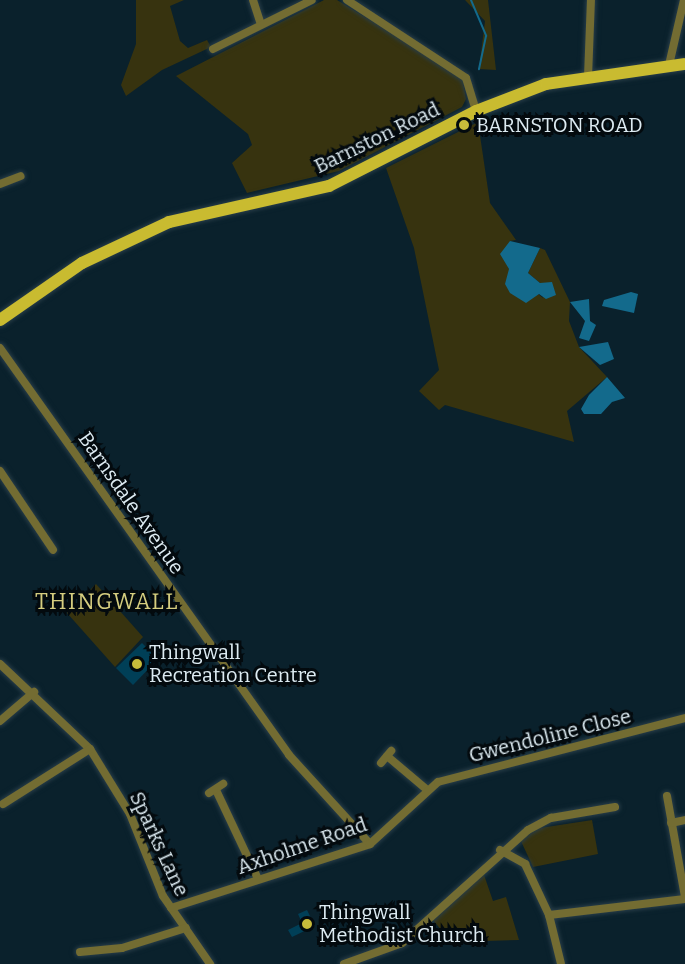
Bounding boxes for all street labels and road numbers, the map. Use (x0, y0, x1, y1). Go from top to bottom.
street label: Barnston Road (310, 97, 444, 179)
street label: Barnsdale Avenue (73, 427, 189, 579)
street label: Gwendoline Close (466, 704, 634, 768)
street label: Sparks Lane (124, 788, 194, 900)
street label: Axholme Road (234, 813, 370, 879)

